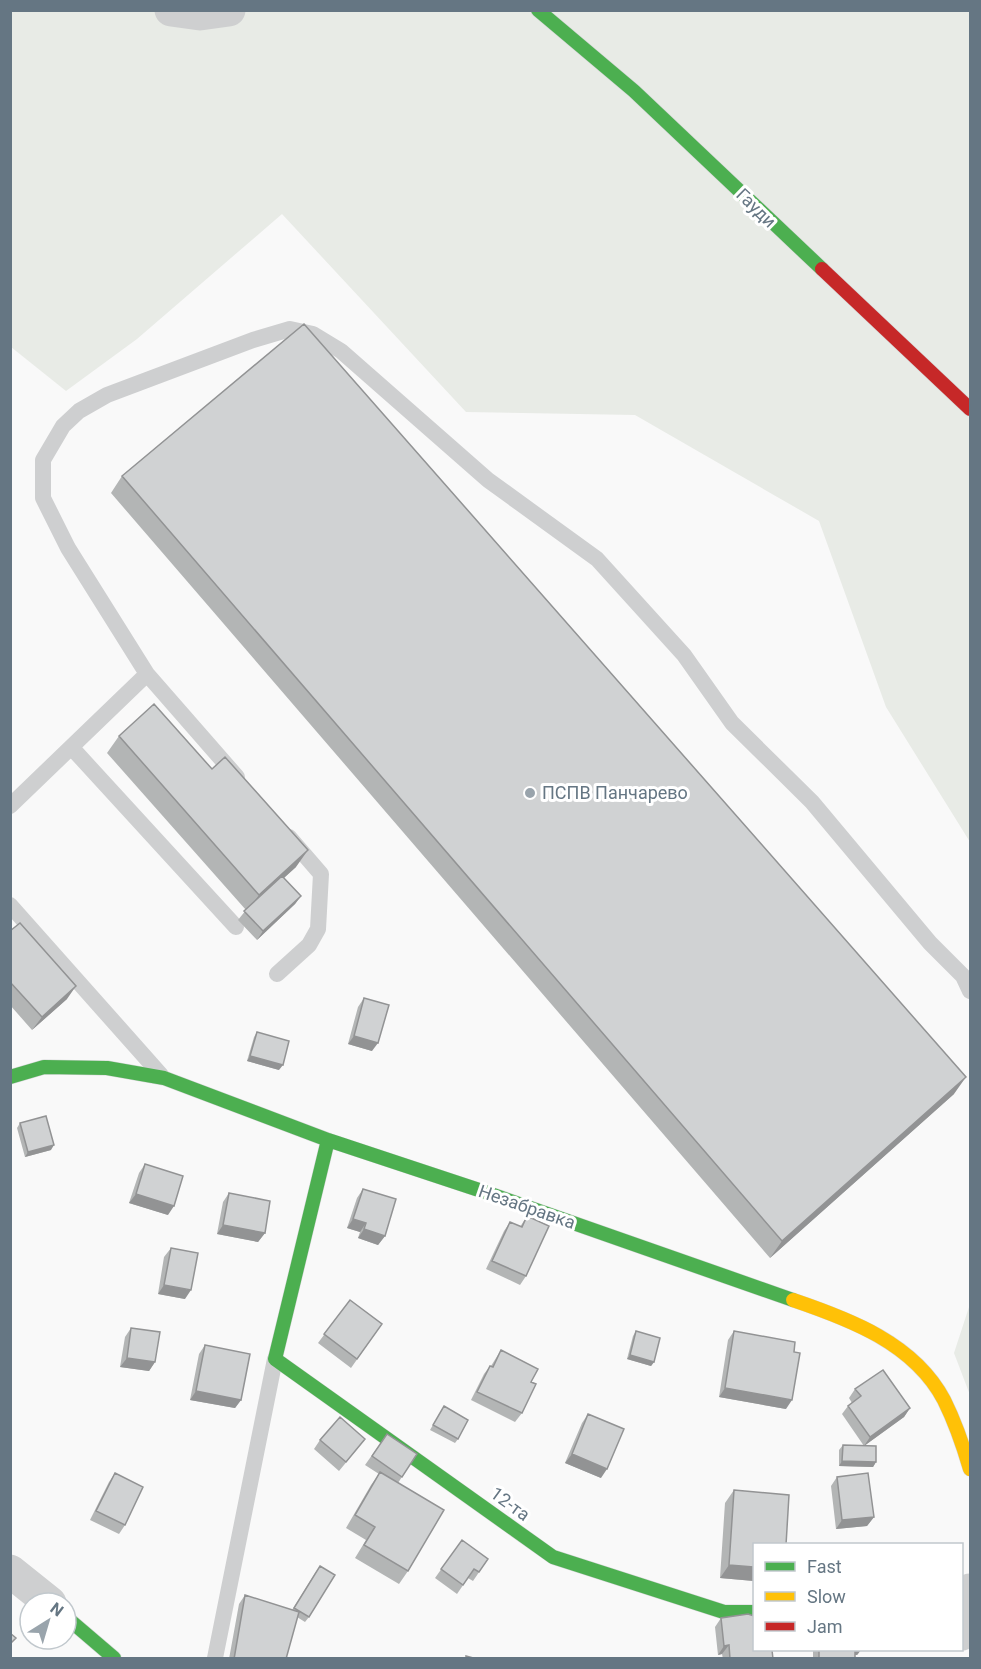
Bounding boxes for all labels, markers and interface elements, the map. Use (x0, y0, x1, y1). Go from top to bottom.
street label: Гауди (732, 184, 781, 232)
place label: ПСПВ Панчарево (542, 782, 688, 803)
marker: ПСПВ Панчарево (523, 786, 537, 800)
street label: Незабравка (476, 1180, 578, 1233)
street label: 12-та (487, 1482, 534, 1525)
legend (753, 1543, 963, 1651)
text: Fast (807, 1556, 842, 1577)
text: Slow (807, 1586, 846, 1607)
north arrow (18, 1591, 78, 1651)
text: N (46, 1598, 67, 1620)
text: Jam (807, 1616, 843, 1637)

